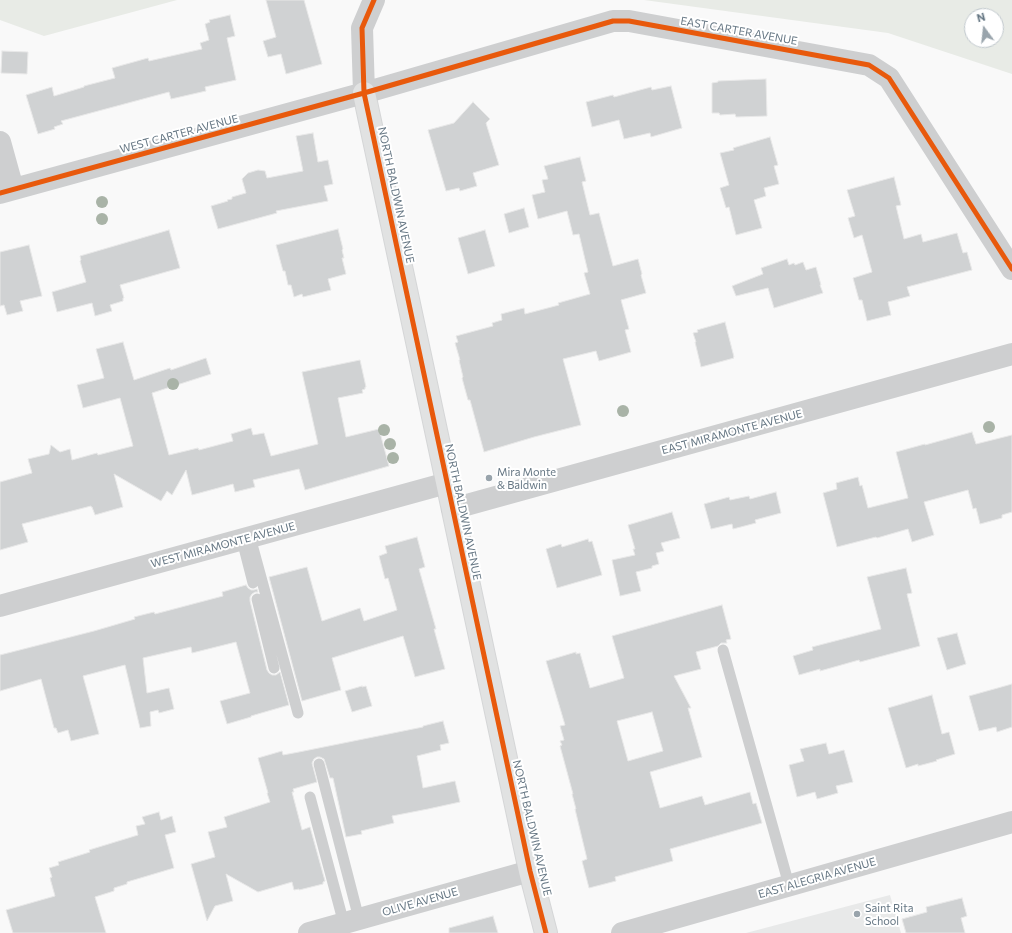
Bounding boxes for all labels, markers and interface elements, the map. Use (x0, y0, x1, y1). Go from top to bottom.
north arrow (964, 8, 1004, 48)
text: N (975, 10, 987, 24)
street label: EAST CARTER AVENUE (679, 14, 799, 48)
street label: WEST CARTER AVENUE (118, 112, 240, 156)
street label: NORTH BALDWIN AVENUE (375, 126, 417, 264)
street label: EAST MIRAMONTE AVENUE (660, 407, 804, 457)
street label: NORTH BALDWIN AVENUE (442, 443, 484, 581)
place label: Mira Monte & Baldwin (497, 465, 556, 491)
marker: Mira Monte & Baldwin (484, 473, 494, 483)
street label: WEST MIRAMONTE AVENUE (149, 519, 297, 571)
street label: NORTH BALDWIN AVENUE (510, 759, 554, 897)
street label: EAST ALEGRIA AVENUE (757, 855, 877, 901)
street label: OLIVE AVENUE (381, 885, 459, 919)
place label: Saint Rita School (865, 901, 913, 927)
marker: Saint Rita School (852, 909, 862, 919)

